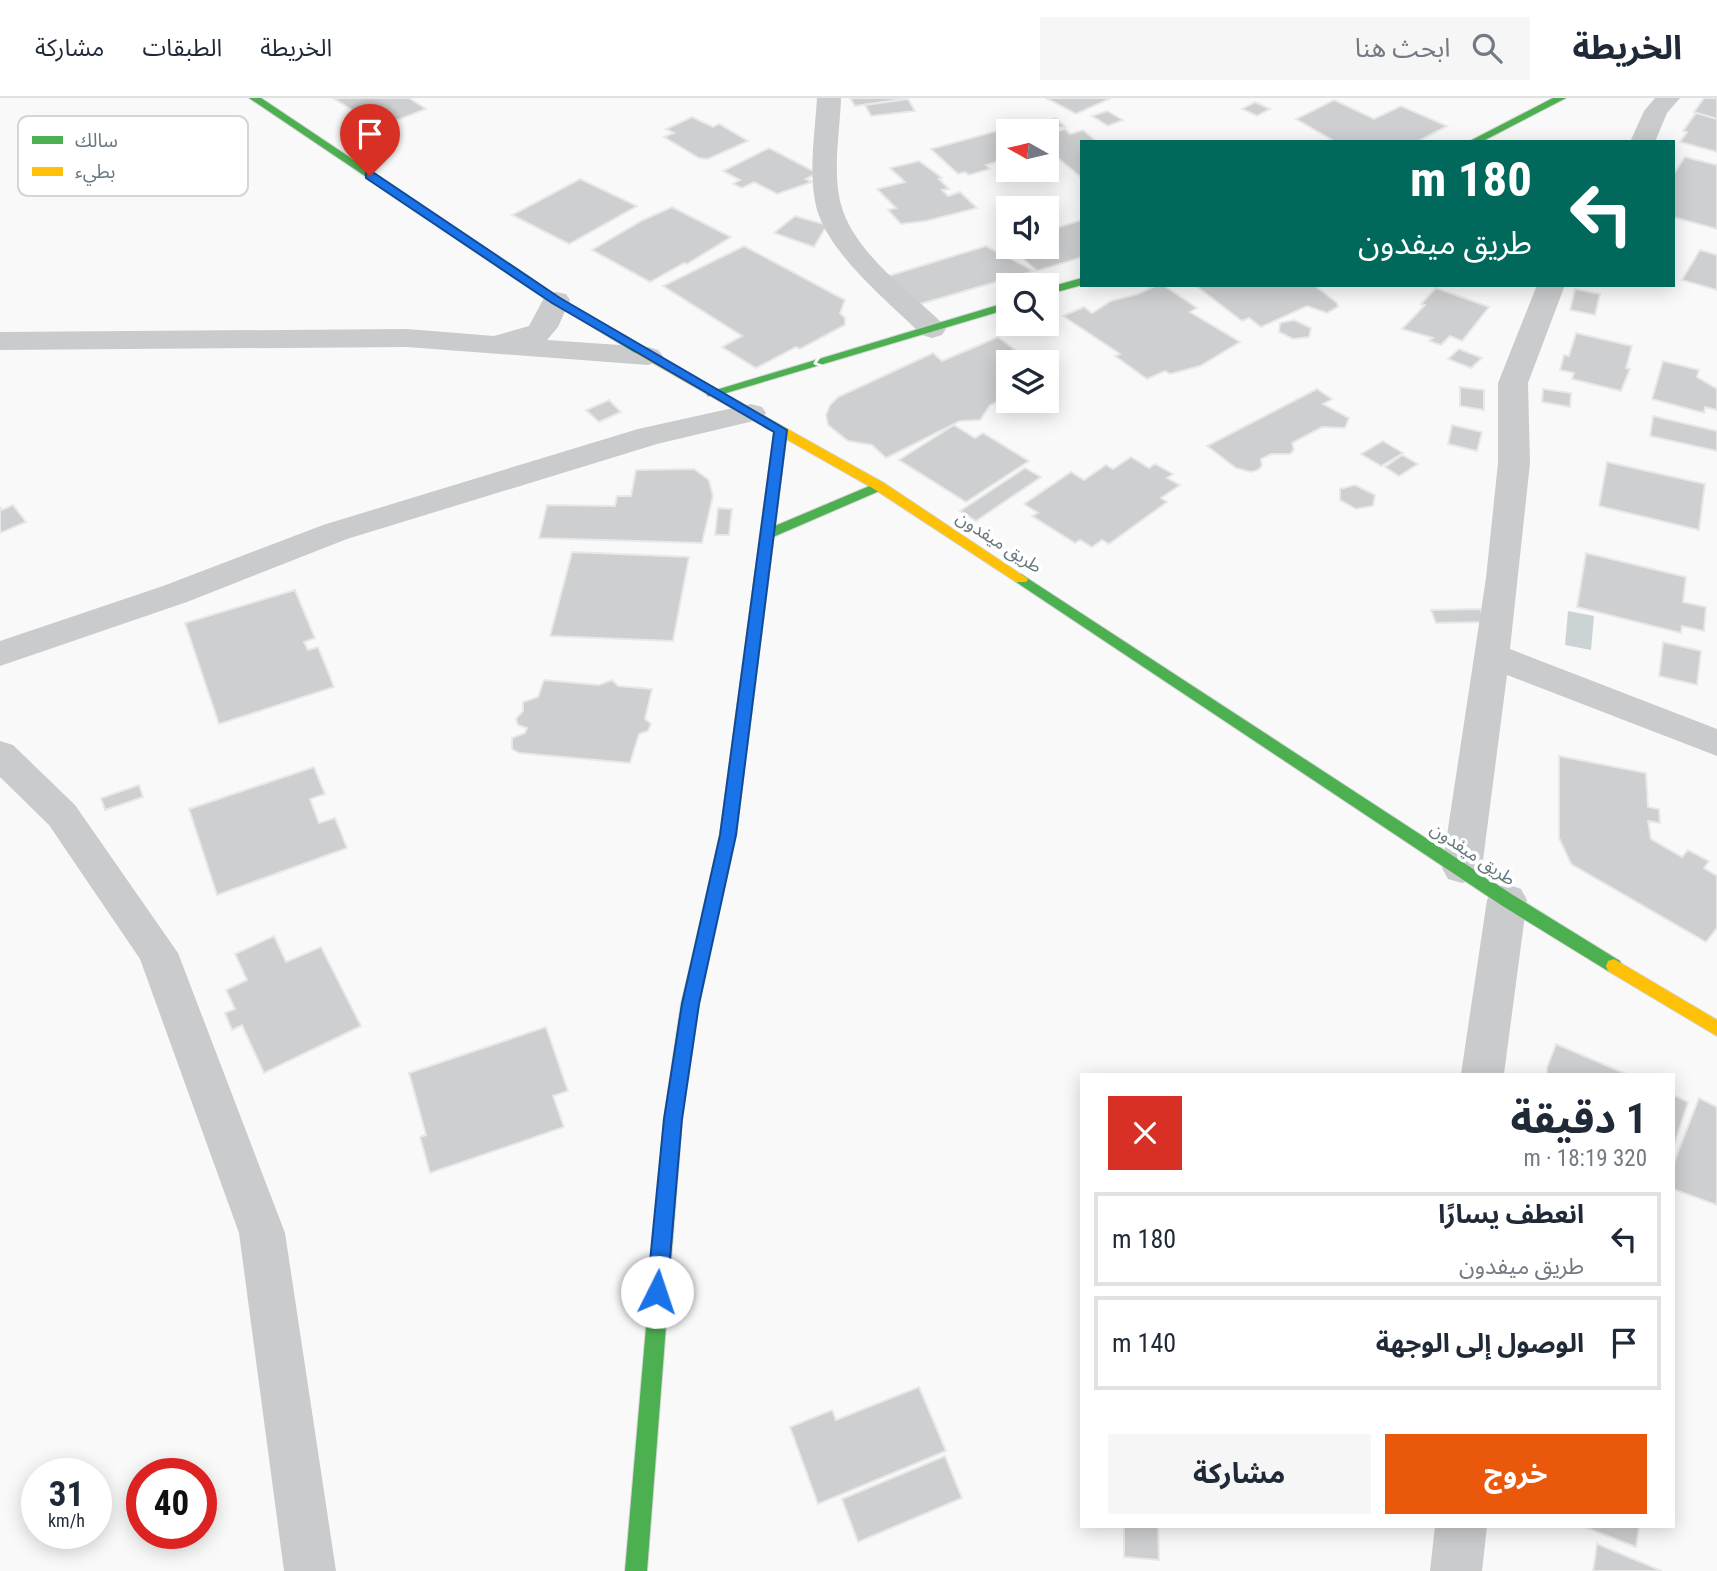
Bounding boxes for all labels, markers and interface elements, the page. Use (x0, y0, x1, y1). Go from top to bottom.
search box (1040, 17, 1530, 80)
text: الخريطة (1572, 28, 1682, 67)
icon: search (1468, 29, 1506, 67)
text: ابحث هنا (1355, 33, 1450, 63)
text: مشاركة (35, 34, 104, 62)
text: الطبقات (142, 34, 222, 62)
text: الخريطة (260, 34, 332, 62)
pin (340, 104, 400, 176)
icon: arrive (351, 115, 389, 153)
legend (18, 116, 248, 196)
north arrow (996, 119, 1059, 182)
map controls (996, 119, 1059, 413)
text: سالك (75, 129, 118, 152)
text: 180 m (1410, 151, 1532, 208)
text: بطيء (75, 160, 115, 186)
icon: left (1556, 168, 1647, 259)
button: sound (996, 196, 1059, 259)
text: طريق ميفدون (1358, 224, 1532, 262)
button: search (996, 273, 1059, 336)
button: layers (996, 350, 1059, 413)
one-way arrow (813, 354, 825, 368)
street label: طريق ميفدون (952, 506, 1046, 578)
street label: طريق ميفدون (1426, 818, 1520, 890)
text: 1 دقيقة (1510, 1094, 1647, 1143)
button: close (1108, 1096, 1182, 1170)
text: 320 m · 18:19 (1523, 1145, 1647, 1172)
text: انعطف يسارًا (1438, 1199, 1584, 1229)
icon: left (1605, 1220, 1643, 1258)
text: 180 m (1112, 1224, 1176, 1254)
text: طريق ميفدون (1459, 1253, 1584, 1280)
position arrow (620, 1255, 694, 1329)
icon: arrive (1605, 1324, 1643, 1362)
text: 140 m (1112, 1328, 1176, 1358)
text: الوصول إلى الوجهة (1376, 1328, 1584, 1358)
button: مشاركة (1108, 1434, 1371, 1514)
button: خروج (1385, 1434, 1647, 1514)
speed limit sign: 40 (126, 1458, 217, 1549)
text: 31 (49, 1474, 84, 1515)
text: km/h (48, 1510, 85, 1531)

